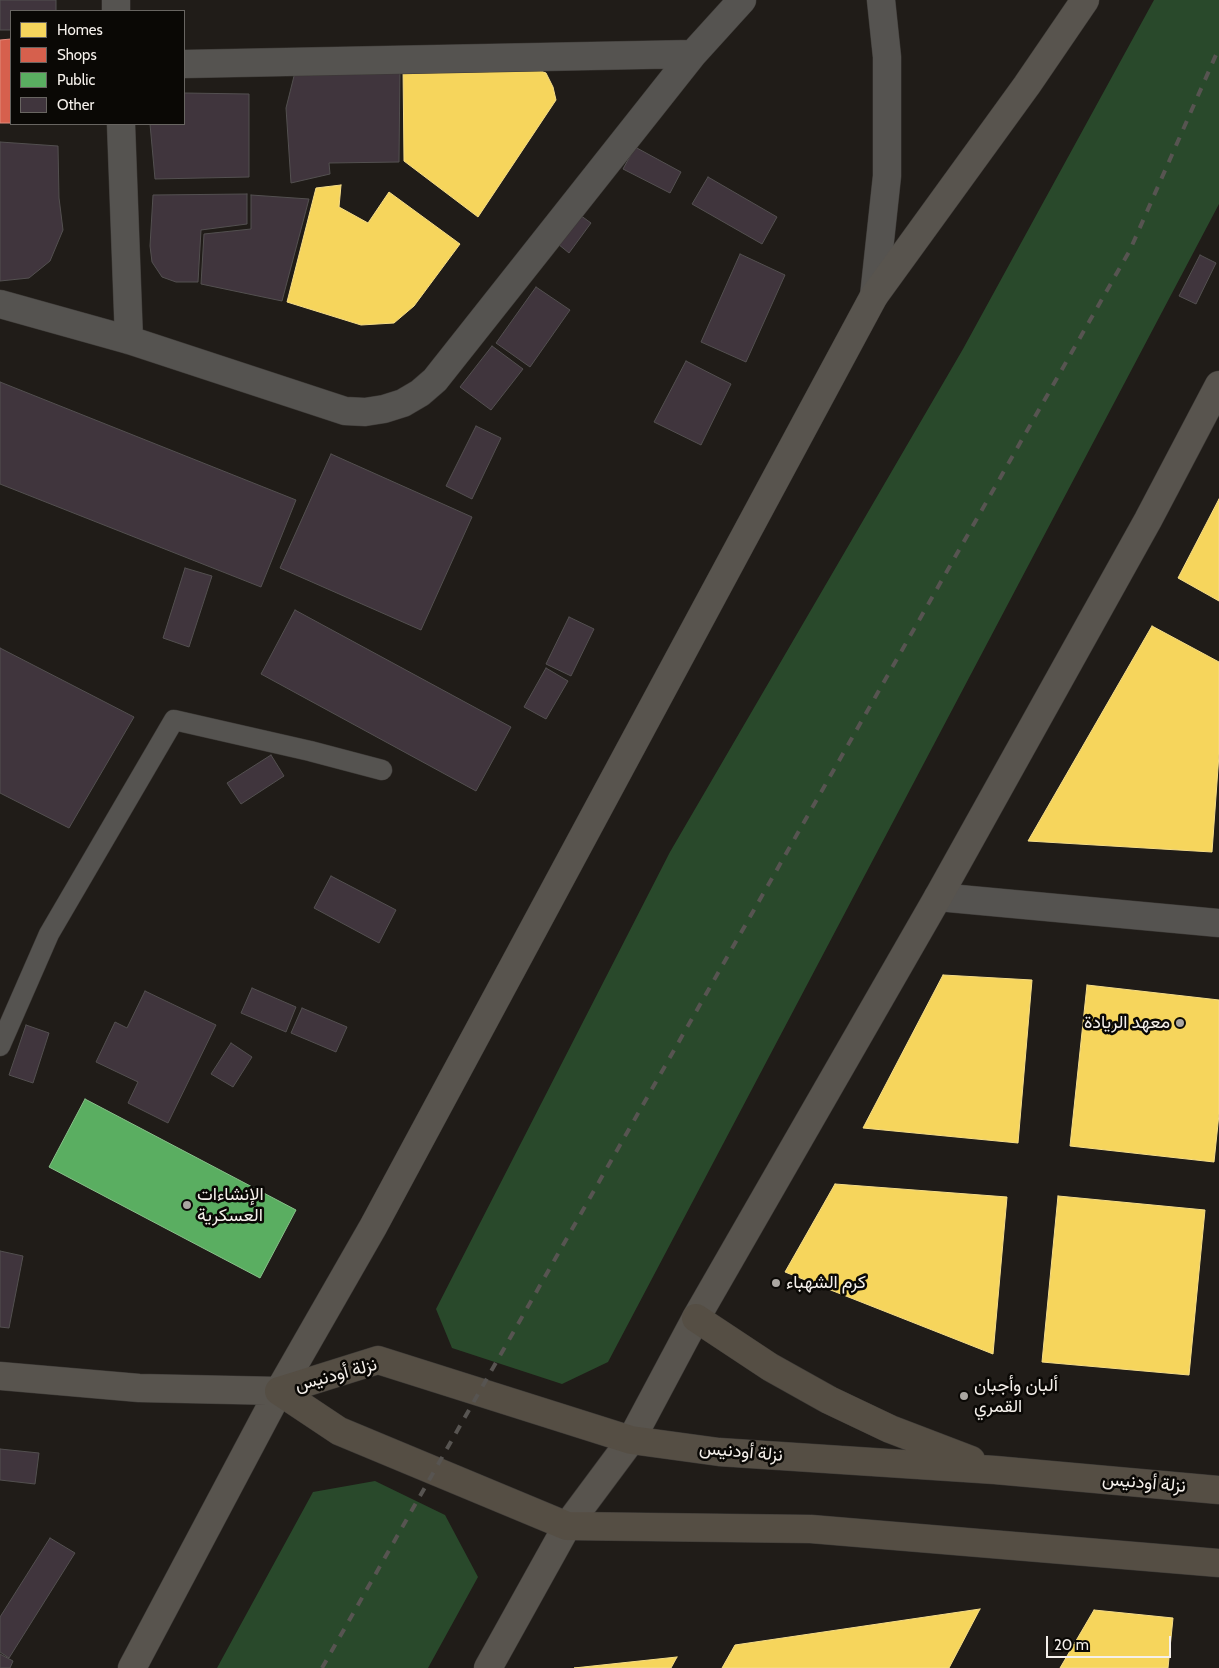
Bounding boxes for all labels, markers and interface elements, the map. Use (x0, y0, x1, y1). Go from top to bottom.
legend (10, 10, 185, 125)
text: Homes (57, 21, 103, 39)
text: Shops (57, 46, 97, 64)
text: Public (57, 71, 95, 89)
text: Other (57, 96, 94, 114)
place label: معهد الريادة (1084, 1012, 1170, 1034)
marker: معهد الريادة (1174, 1017, 1186, 1029)
place label: الإنشاءات العسكرية (197, 1184, 264, 1226)
marker: الإنشاءات العسكرية (181, 1199, 193, 1211)
place label: كرم الشهباء (786, 1272, 866, 1294)
marker: كرم الشهباء (770, 1277, 782, 1289)
street label: نزلة أودنيس (293, 1354, 379, 1396)
place label: ألبان وأجبان القمري (974, 1375, 1058, 1418)
marker: ألبان وأجبان القمري (958, 1390, 970, 1402)
street label: نزلة أودنيس (698, 1438, 784, 1466)
street label: نزلة أودنيس (1101, 1469, 1187, 1497)
scale bar (1049, 1626, 1174, 1658)
text: 20 m (1054, 1636, 1089, 1654)

